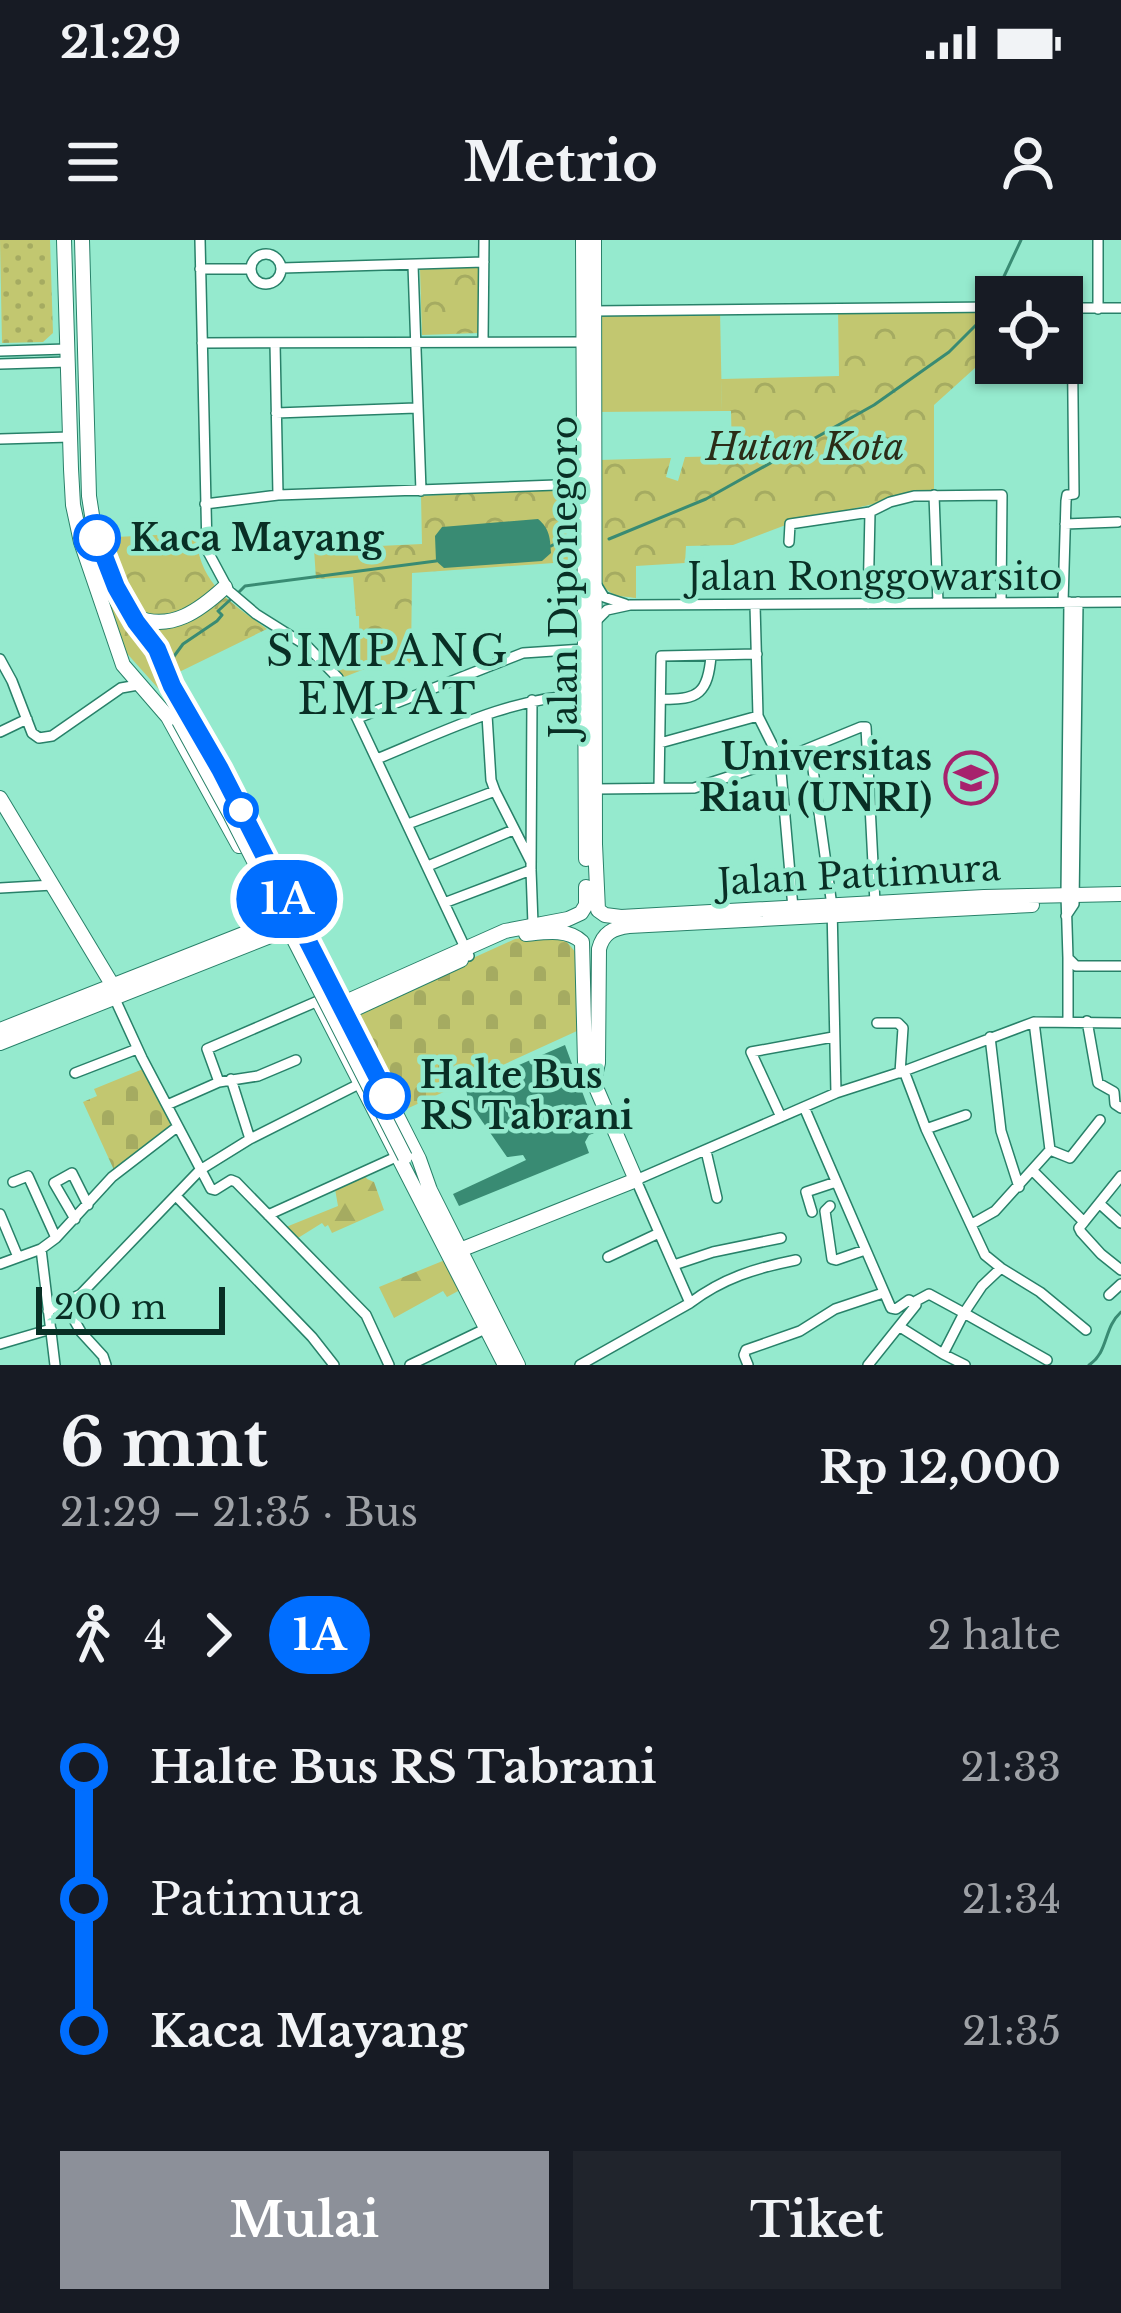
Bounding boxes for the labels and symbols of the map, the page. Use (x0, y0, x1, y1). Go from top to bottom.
street label: Jalan Diponegoro (542, 416, 587, 742)
park label: Hutan Kota (704, 425, 904, 470)
marker: Kaca Mayang (75, 516, 119, 560)
place label: Kaca Mayang (130, 516, 384, 561)
street label: Jalan Ronggowarsito (683, 555, 1063, 600)
district label: SIMPANG EMPAT (266, 625, 510, 725)
place label: Universitas Riau (UNRI) (699, 735, 932, 821)
school or university icon: Universitas Riau (UNRI) (943, 750, 999, 806)
unlabelled marker (225, 794, 257, 826)
street label: Jalan Pattimura (712, 845, 1002, 905)
line badge: 1A (233, 860, 341, 938)
place label: Halte Bus RS Tabrani (420, 1053, 633, 1139)
marker: Halte Bus RS Tabrani (365, 1074, 409, 1118)
scale bar (36, 1281, 225, 1334)

